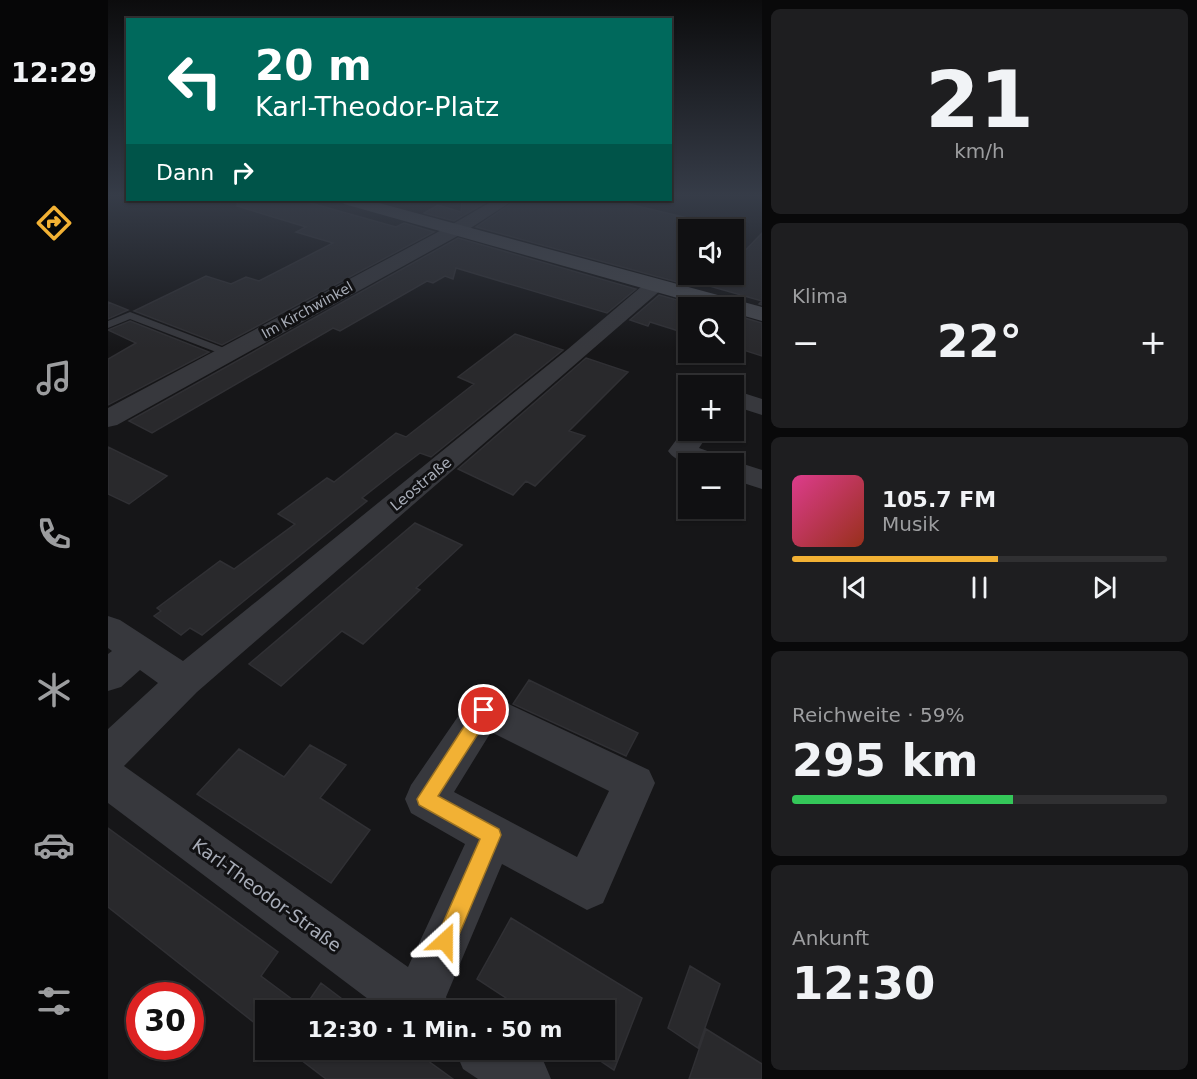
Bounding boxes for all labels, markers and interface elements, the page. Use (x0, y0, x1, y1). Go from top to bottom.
text: 20 m (255, 41, 372, 90)
icon: left (156, 42, 234, 120)
text: 21 (925, 55, 1034, 145)
text: 12:29 (11, 57, 97, 88)
text: Karl-Theodor-Platz (255, 91, 499, 122)
text: km/h (954, 139, 1005, 163)
icon: right (226, 156, 259, 189)
text: Dann (156, 160, 214, 185)
icon: directions (33, 202, 75, 244)
map controls (678, 219, 744, 519)
button: sound (678, 219, 744, 285)
street label: Im Kirchwinkel (259, 278, 355, 342)
text: Klima (792, 284, 848, 308)
button: search (678, 297, 744, 363)
text: 22° (937, 315, 1022, 368)
text: − (792, 323, 820, 362)
text: + (1139, 323, 1167, 362)
icon: music (33, 357, 75, 399)
button: + (678, 375, 744, 441)
street label: Leostraße (387, 453, 455, 515)
button: − (678, 453, 744, 519)
text: 105.7 FM (882, 487, 996, 512)
text: Musik (882, 512, 940, 536)
icon: phone (33, 513, 75, 555)
icon: previous (838, 571, 871, 604)
icon: pause (963, 571, 996, 604)
icon: next (1088, 571, 1121, 604)
icon: climate (33, 669, 75, 711)
pin (458, 684, 509, 735)
icon: arrive (467, 693, 500, 726)
text: Reichweite · 59% (792, 703, 964, 727)
text: 295 km (792, 734, 978, 787)
icon: car (33, 824, 75, 866)
street label: Karl-Theodor-Straße (189, 834, 345, 956)
position arrow (413, 909, 477, 973)
text: Ankunft (792, 926, 869, 950)
text: 12:30 (792, 957, 935, 1010)
icon: filters (33, 980, 75, 1022)
speed limit sign: 30 (126, 982, 204, 1060)
text: 12:30 · 1 Min. · 50 m (308, 1017, 563, 1042)

